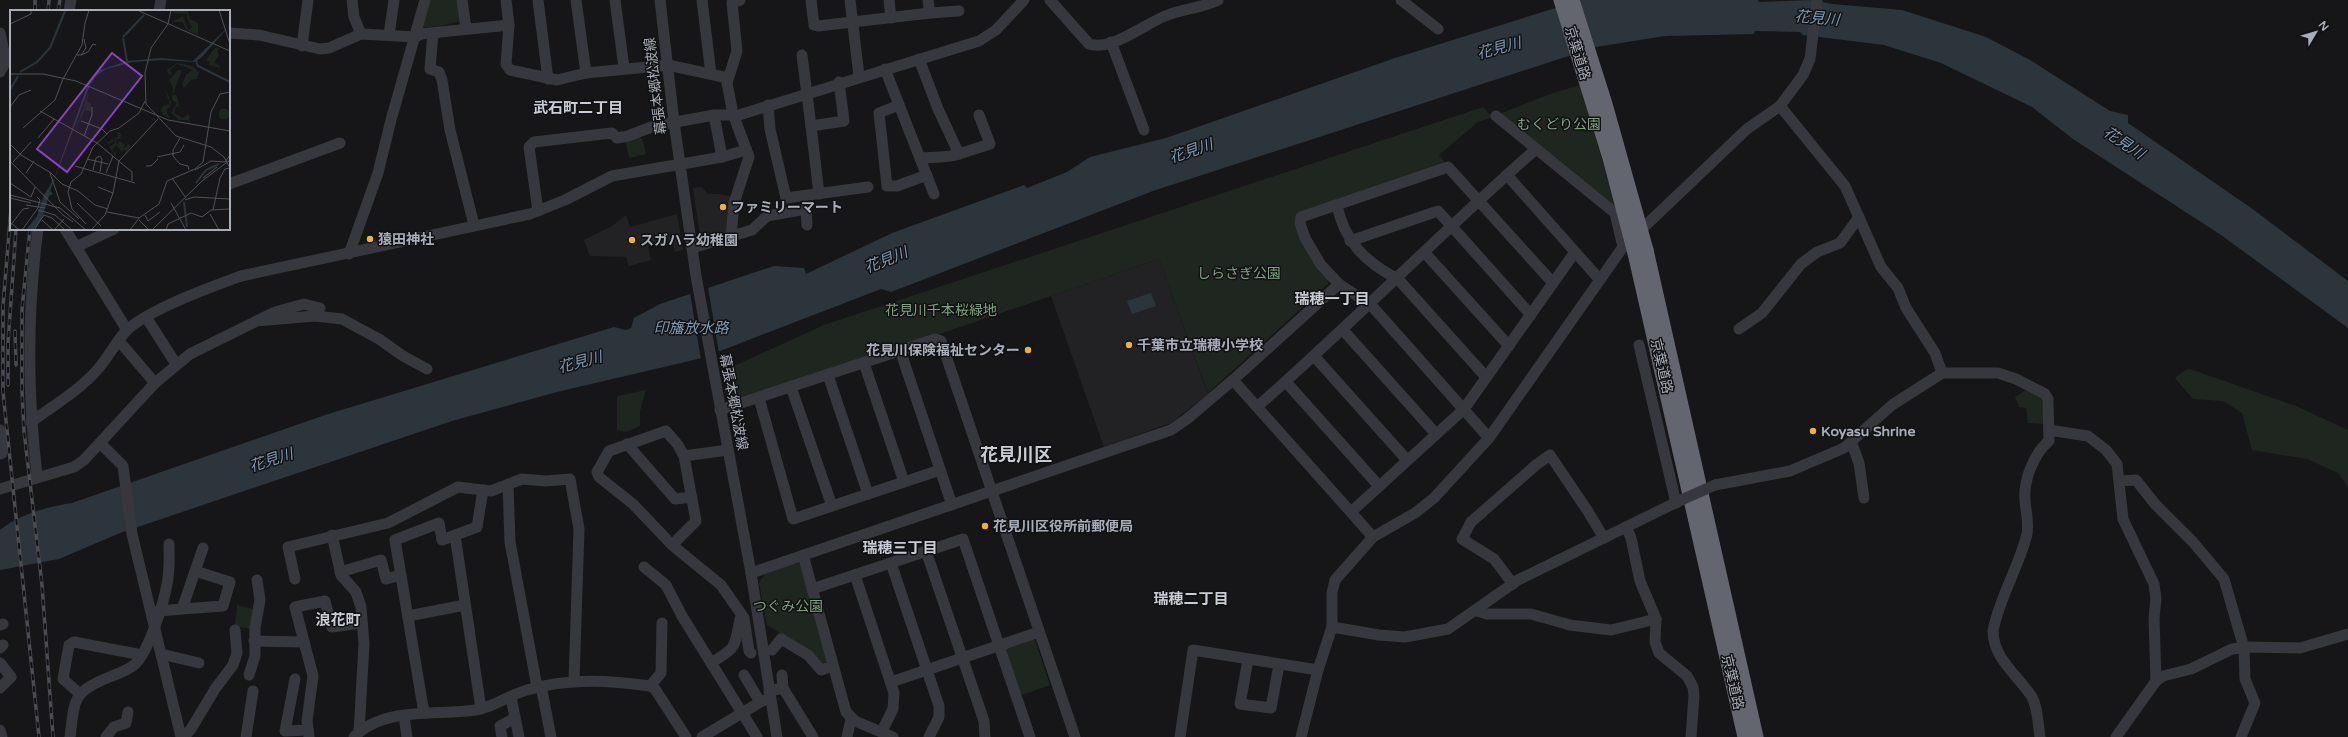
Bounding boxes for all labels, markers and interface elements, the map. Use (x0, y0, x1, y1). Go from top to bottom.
water label: 花見川 (1794, 7, 1842, 29)
inset map (10, 10, 230, 230)
north arrow (2296, 12, 2336, 52)
text: N (2316, 19, 2331, 34)
street label: 京葉道路 (1561, 24, 1594, 82)
water label: 花見川 (1475, 33, 1525, 63)
street label: 幕張本郷松波線 (641, 36, 670, 136)
district label: 武石町二丁目 (533, 99, 623, 117)
park label: むくどり公園 (1517, 116, 1601, 133)
water label: 花見川 (2100, 123, 2149, 164)
water label: 花見川 (1167, 135, 1217, 167)
place label: ファミリーマート (731, 199, 843, 216)
marker: ファミリーマート (718, 202, 728, 212)
place label: 猿田神社 (378, 231, 434, 248)
place label: スガハラ幼稚園 (640, 232, 738, 249)
marker: 猿田神社 (365, 234, 375, 244)
marker: スガハラ幼稚園 (627, 235, 637, 245)
water label: 花見川 (862, 242, 912, 277)
park label: しらさぎ公園 (1197, 265, 1281, 282)
district label: 瑞穂一丁目 (1294, 290, 1370, 308)
park label: 花見川千本桜緑地 (885, 302, 997, 319)
water label: 印旛放水路 (653, 319, 730, 337)
place label: 千葉市立瑞穂小学校 (1137, 337, 1263, 354)
street label: 京葉道路 (1647, 337, 1676, 395)
marker: 千葉市立瑞穂小学校 (1124, 340, 1134, 350)
place label: 花見川保険福祉センター (866, 342, 1020, 359)
marker: 花見川保険福祉センター (1023, 345, 1033, 355)
water label: 花見川 (556, 347, 606, 377)
street label: 幕張本郷松波線 (716, 352, 751, 452)
place label: Koyasu Shrine (1821, 423, 1915, 440)
marker: Koyasu Shrine (1808, 426, 1818, 436)
water label: 花見川 (247, 444, 297, 476)
district label: 花見川区 (980, 444, 1052, 466)
place label: 花見川区役所前郵便局 (993, 518, 1133, 535)
marker: 花見川区役所前郵便局 (980, 521, 990, 531)
district label: 瑞穂三丁目 (862, 539, 938, 557)
district label: 瑞穂二丁目 (1153, 590, 1229, 608)
park label: つぐみ公園 (753, 598, 823, 615)
district label: 浪花町 (315, 611, 361, 629)
street label: 京葉道路 (1718, 653, 1747, 711)

